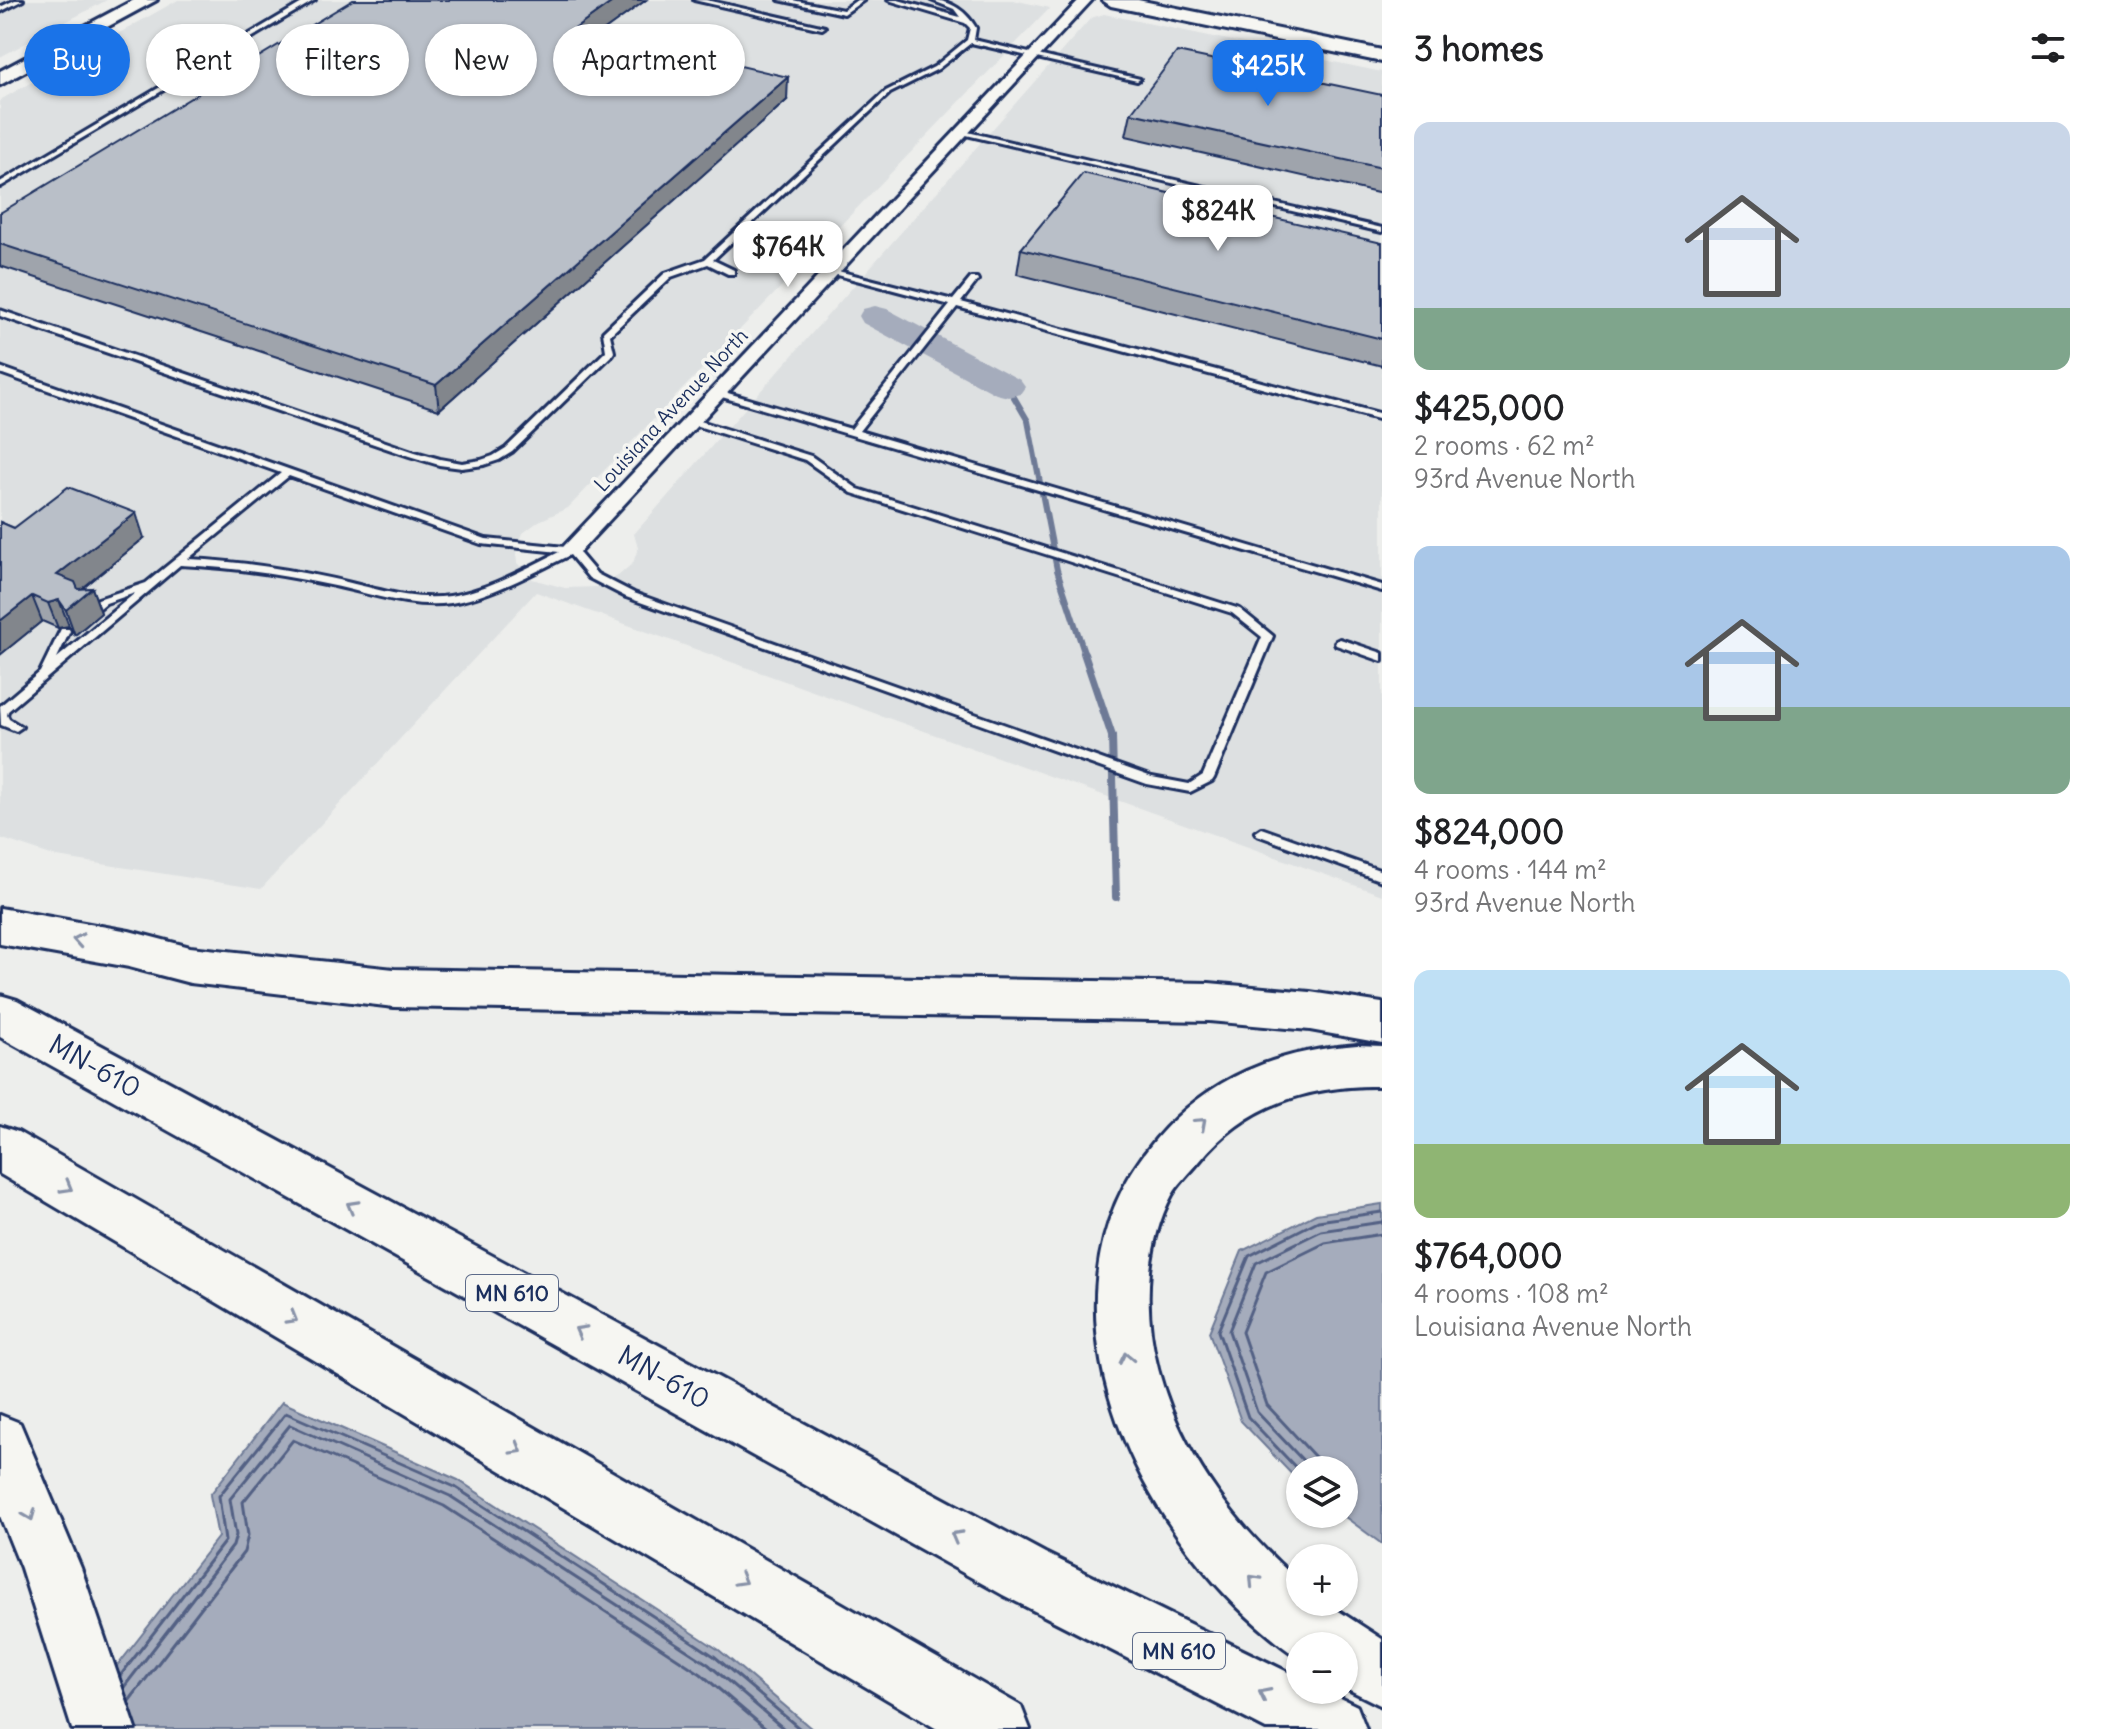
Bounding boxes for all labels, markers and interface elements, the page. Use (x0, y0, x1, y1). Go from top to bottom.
chip: Buy (24, 24, 130, 96)
chip: Rent (146, 24, 260, 96)
chip: Filters (276, 24, 409, 96)
chip: New (425, 24, 537, 96)
chip: Apartment (553, 24, 745, 96)
icon: filters (2026, 26, 2070, 70)
text: 3 homes (1414, 27, 1544, 70)
pin: $425K (1212, 40, 1324, 108)
text: $425K (1231, 49, 1305, 82)
icon: home (1670, 174, 1814, 318)
pin: $824K (1162, 185, 1274, 253)
text: $824K (1181, 194, 1255, 227)
pin: $764K (732, 221, 844, 289)
text: $764K (752, 230, 824, 263)
street label: Louisiana Avenue North (589, 323, 753, 496)
text: $425,000 (1414, 386, 1565, 429)
text: 2 rooms · 62 m² (1414, 429, 1595, 462)
text: 93rd Avenue North (1414, 462, 1636, 495)
icon: home (1670, 598, 1814, 742)
text: $824,000 (1414, 810, 1564, 853)
text: 4 rooms · 144 m² (1414, 853, 1607, 886)
text: 93rd Avenue North (1414, 886, 1636, 919)
one-way arrow (71, 932, 85, 949)
icon: home (1670, 1022, 1814, 1166)
street label: MN-610 (43, 1026, 147, 1106)
one-way arrow (1192, 1118, 1206, 1133)
one-way arrow (58, 1177, 73, 1193)
one-way arrow (346, 1200, 361, 1215)
text: $764,000 (1414, 1234, 1563, 1277)
road number: MN 610 (466, 1275, 558, 1311)
text: 4 rooms · 108 m² (1414, 1277, 1609, 1310)
one-way arrow (283, 1308, 298, 1324)
text: Louisiana Avenue North (1414, 1310, 1692, 1343)
one-way arrow (574, 1325, 589, 1340)
street label: MN-610 (612, 1337, 716, 1417)
one-way arrow (1118, 1352, 1135, 1365)
one-way arrow (508, 1439, 522, 1455)
map controls (1286, 1456, 1358, 1704)
button: layers (1286, 1456, 1358, 1528)
one-way arrow (20, 1507, 37, 1521)
one-way arrow (949, 1531, 964, 1546)
button: + (1286, 1544, 1358, 1616)
one-way arrow (732, 1570, 747, 1586)
one-way arrow (1249, 1575, 1263, 1590)
button: − (1286, 1632, 1358, 1704)
road number: MN 610 (1133, 1633, 1225, 1669)
one-way arrow (1257, 1688, 1272, 1704)

